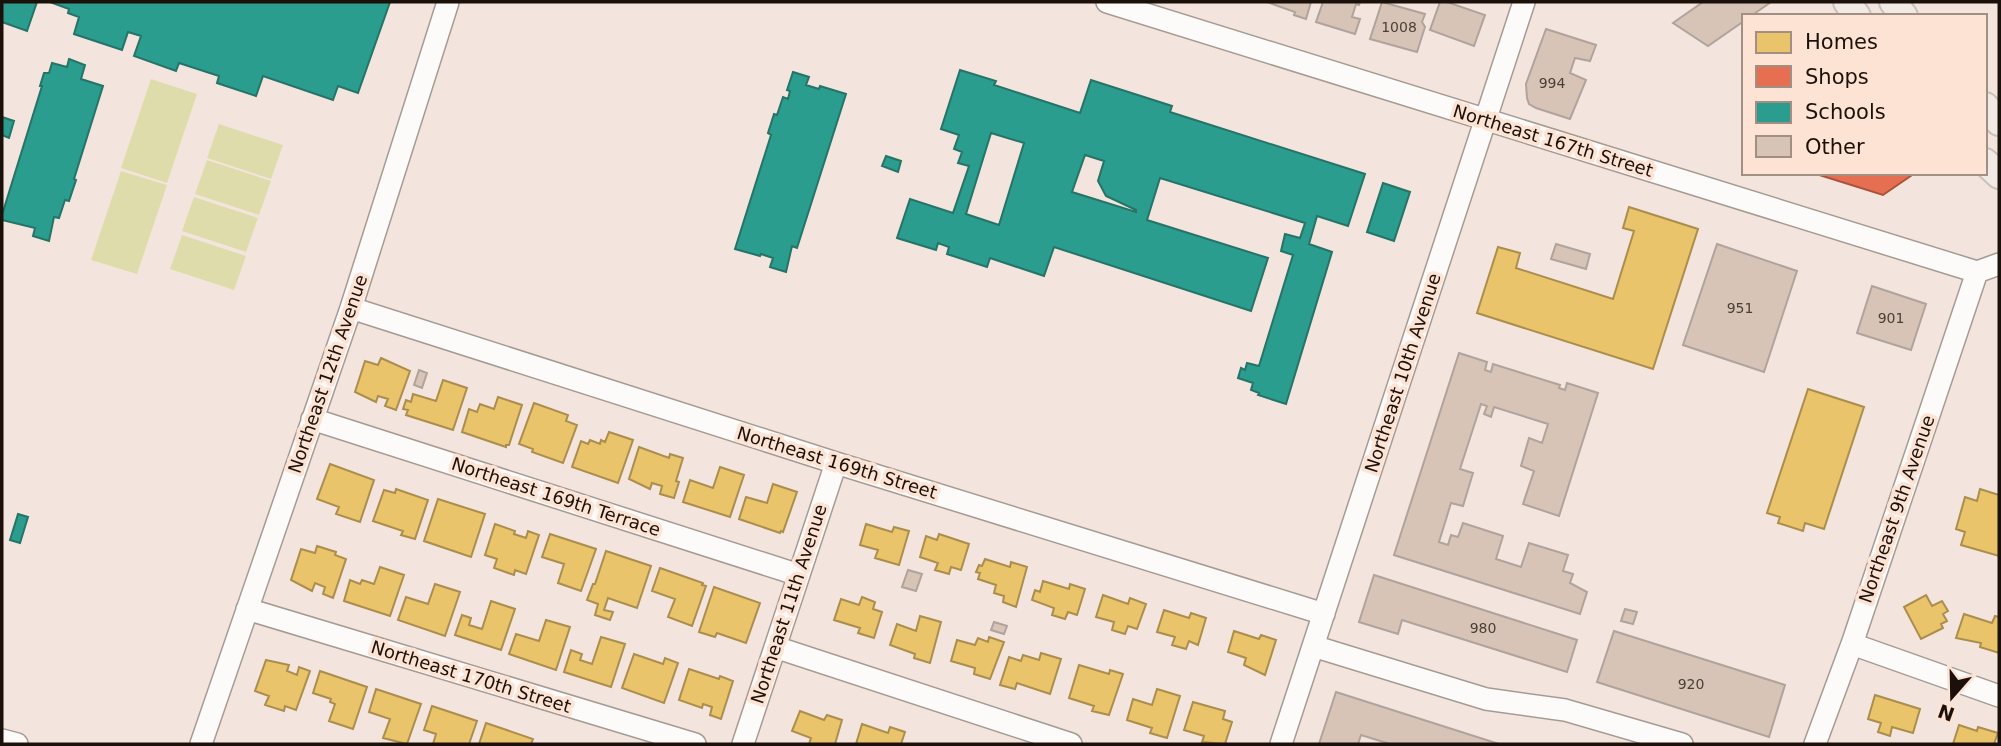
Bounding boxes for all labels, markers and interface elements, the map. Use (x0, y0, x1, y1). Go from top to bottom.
legend (1742, 14, 1987, 175)
house number: 1008 (1381, 19, 1417, 35)
text: Homes (1805, 30, 1878, 54)
text: Shops (1805, 65, 1869, 89)
house number: 994 (1539, 75, 1565, 91)
street label: Northeast 167th Street (1451, 100, 1656, 181)
text: Schools (1805, 100, 1886, 124)
text: Other (1805, 135, 1865, 159)
street label: Northeast 10th Avenue (1360, 270, 1445, 475)
street label: Northeast 12th Avenue (284, 272, 371, 476)
house number: 951 (1727, 300, 1753, 316)
house number: 901 (1878, 310, 1904, 326)
street label: Northeast 9th Avenue (1855, 412, 1939, 605)
street label: Northeast 169th Street (735, 422, 940, 503)
street label: Northeast 169th Terrace (449, 453, 663, 540)
street label: Northeast 11th Avenue (746, 501, 831, 706)
house number: 980 (1470, 620, 1496, 636)
street label: Northeast 170th Street (369, 636, 574, 717)
north arrow (1917, 662, 1987, 732)
house number: 920 (1678, 676, 1704, 692)
text: N (1935, 700, 1957, 726)

